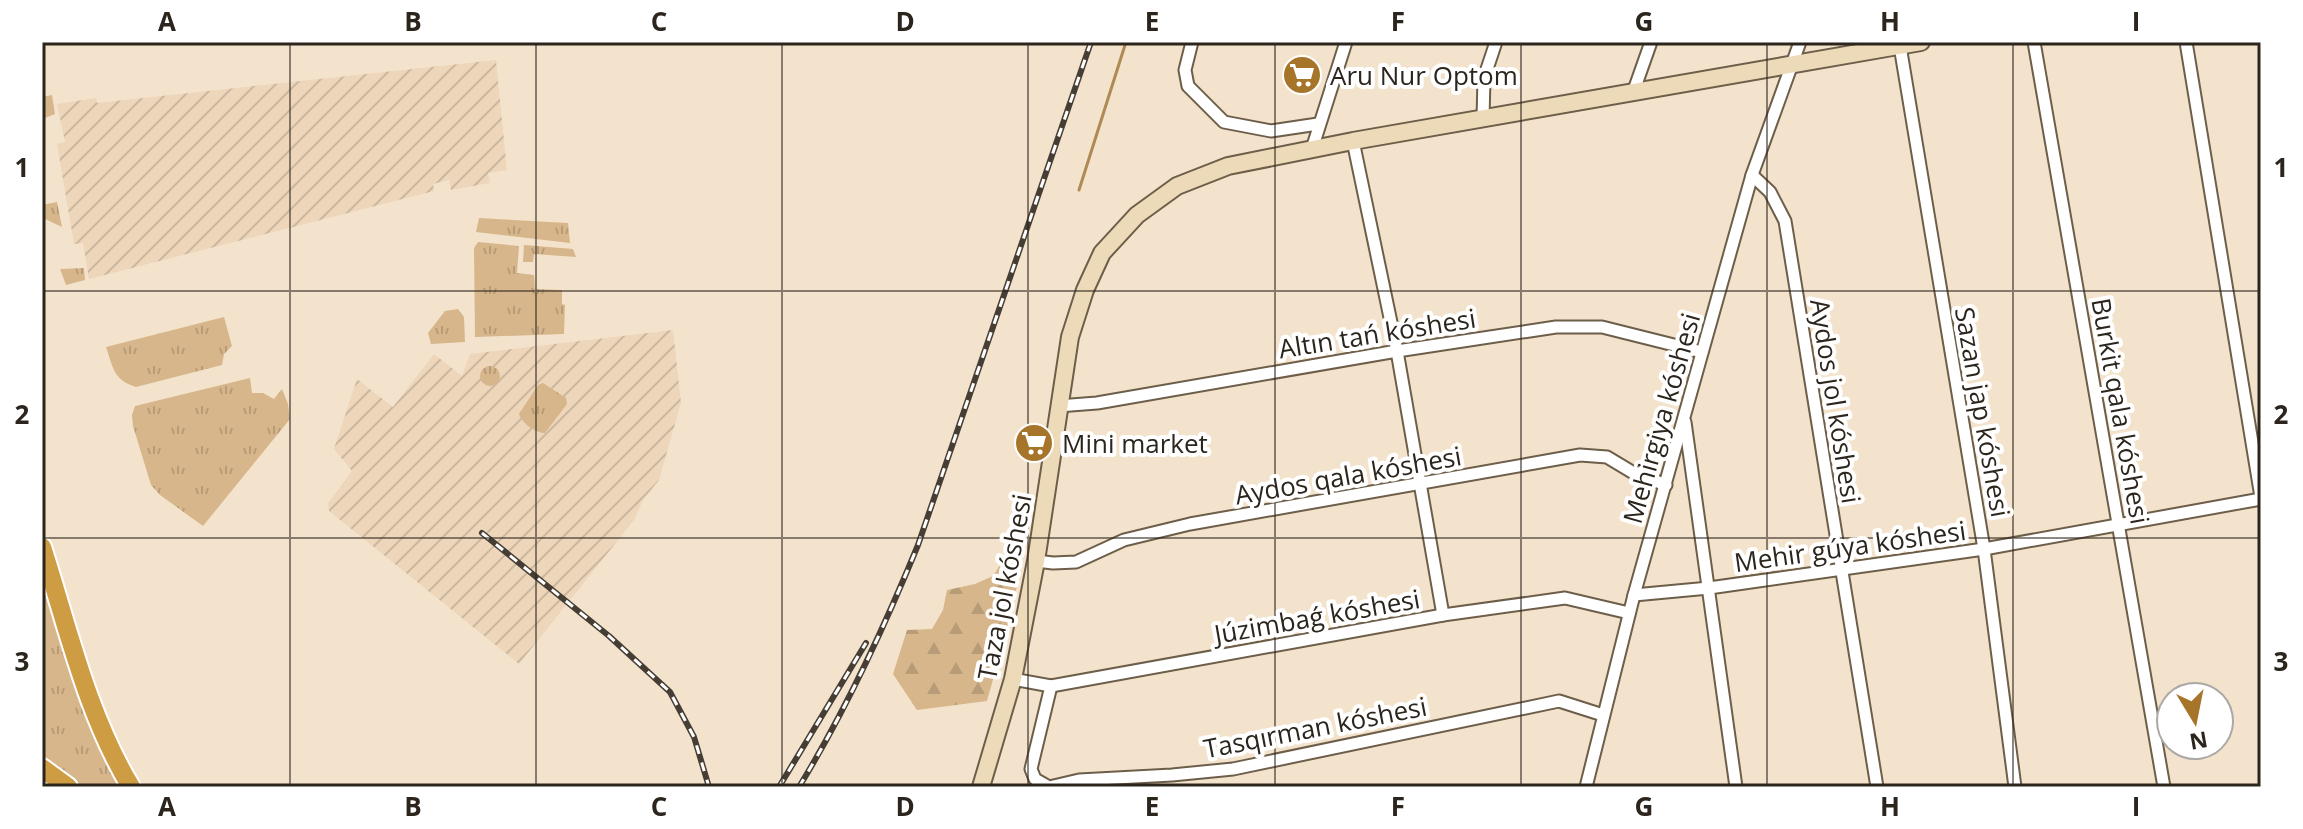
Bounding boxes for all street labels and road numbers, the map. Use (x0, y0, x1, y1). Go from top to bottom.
street label: Burkit qala kóshesi (2083, 295, 2159, 527)
street label: Aydos jol kóshesi (1802, 296, 1870, 506)
street label: Altın tań kóshesi (1276, 300, 1478, 366)
street label: Sazan jap kóshesi (1947, 304, 2019, 520)
street label: Mehirgiya kóshesi (1614, 309, 1708, 527)
street label: Aydos qala kóshesi (1232, 437, 1464, 513)
street label: Taza jol kóshesi (968, 491, 1040, 683)
street label: Mehir gúyа kóshesi (1732, 512, 1968, 580)
street label: Júzimbaǵ kóshesi (1208, 580, 1423, 652)
street label: Tasqırman kóshesi (1200, 688, 1430, 766)

